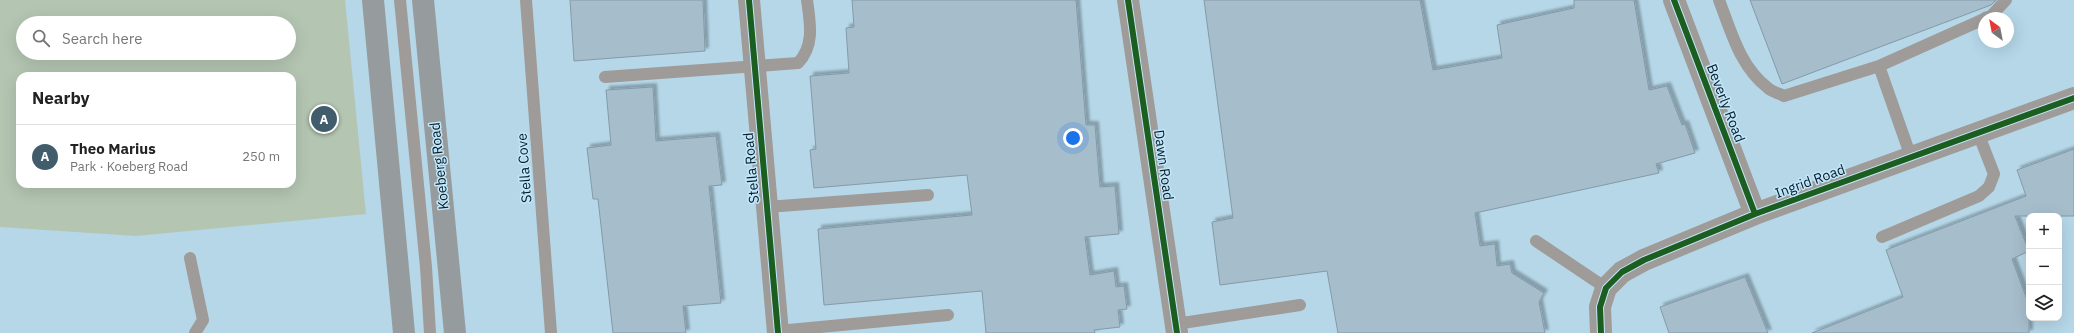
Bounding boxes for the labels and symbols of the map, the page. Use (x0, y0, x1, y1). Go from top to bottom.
north arrow (1978, 12, 2014, 48)
street label: Beverly Road (1703, 61, 1749, 145)
pin: A (311, 104, 337, 134)
street label: Koeberg Road (425, 122, 453, 210)
your location (1063, 128, 1083, 148)
street label: Dawn Road (1150, 129, 1178, 201)
street label: Stella Cove (513, 132, 535, 203)
street label: Stella Road (739, 132, 763, 204)
street label: Ingrid Road (1773, 160, 1847, 202)

